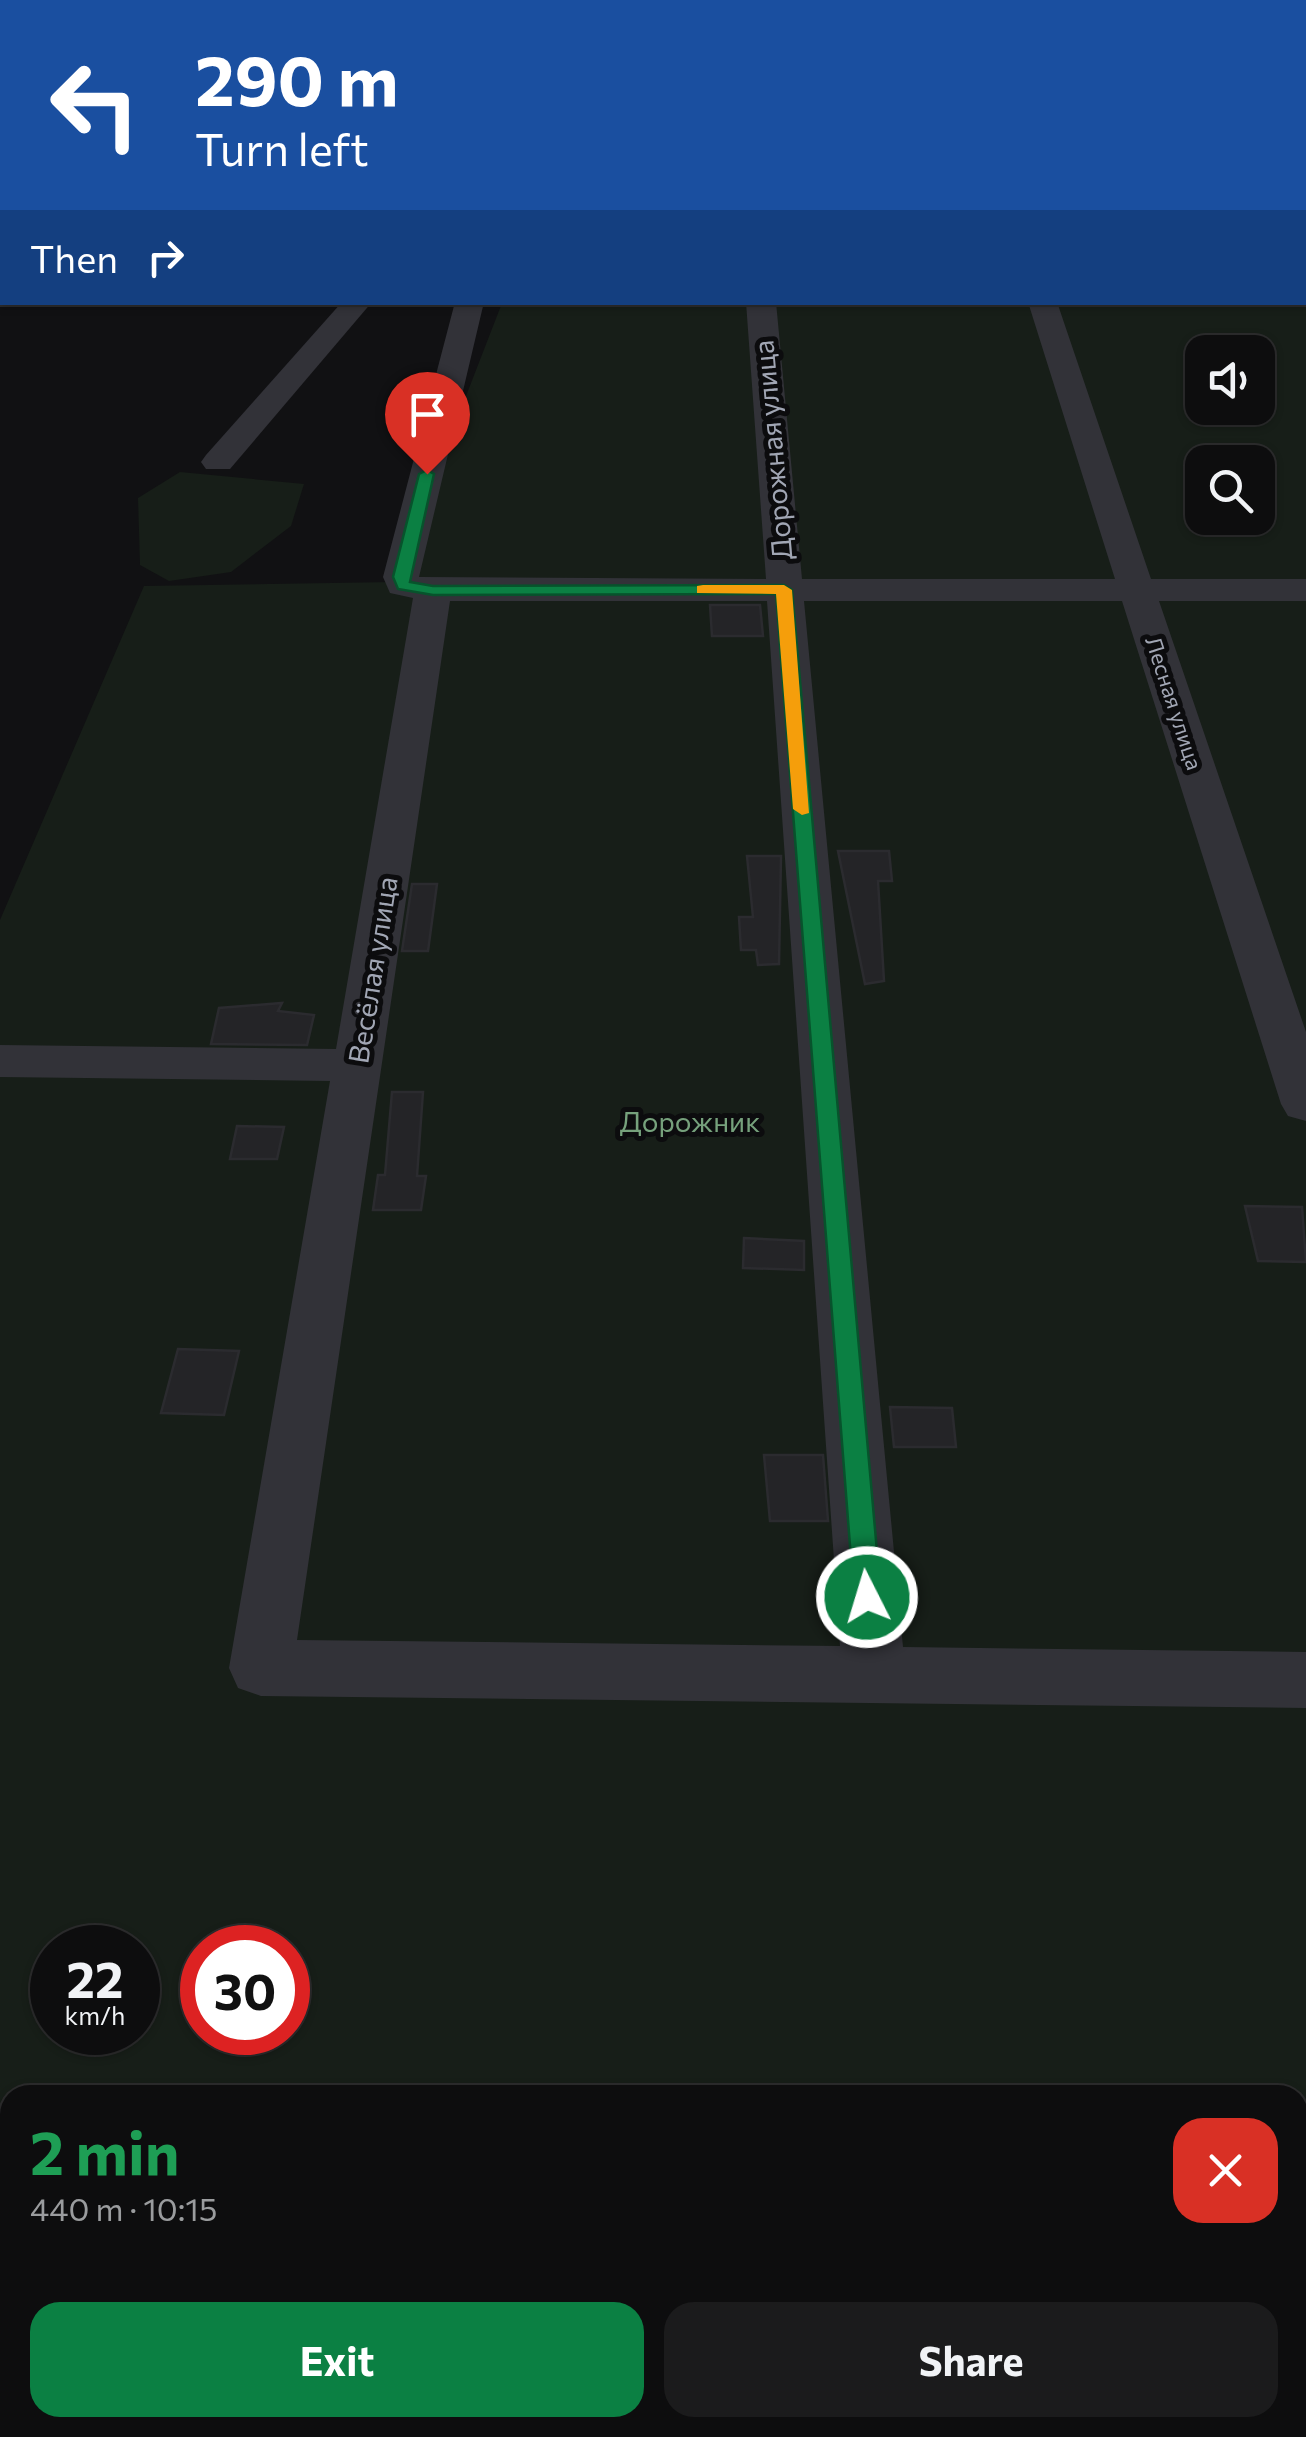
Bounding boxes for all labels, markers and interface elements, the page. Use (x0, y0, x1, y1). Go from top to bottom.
text: 290 m (195, 35, 399, 120)
icon: left (30, 40, 160, 170)
text: Turn left (195, 120, 369, 175)
icon: right (138, 230, 193, 285)
text: Then (30, 234, 118, 281)
map controls (1185, 335, 1275, 535)
button: sound (1185, 335, 1275, 425)
street label: Дорожная улица (745, 339, 799, 561)
pin (385, 372, 470, 475)
icon: arrive (400, 387, 455, 442)
button: search (1185, 445, 1275, 535)
street label: Лесная улица (1140, 633, 1209, 773)
street label: Весёлая улица (340, 874, 404, 1066)
park label: Дорожник (620, 1104, 760, 1138)
position arrow (815, 1545, 919, 1649)
speed limit sign: 30 (180, 1925, 310, 2055)
text: 22 (67, 1947, 123, 2008)
text: km/h (65, 2000, 125, 2030)
text: 2 min (30, 2114, 179, 2187)
button: close (1173, 2118, 1278, 2223)
text: 440 m · 10:15 (30, 2188, 217, 2228)
button: Exit (30, 2302, 644, 2417)
button: Share (664, 2302, 1278, 2417)

